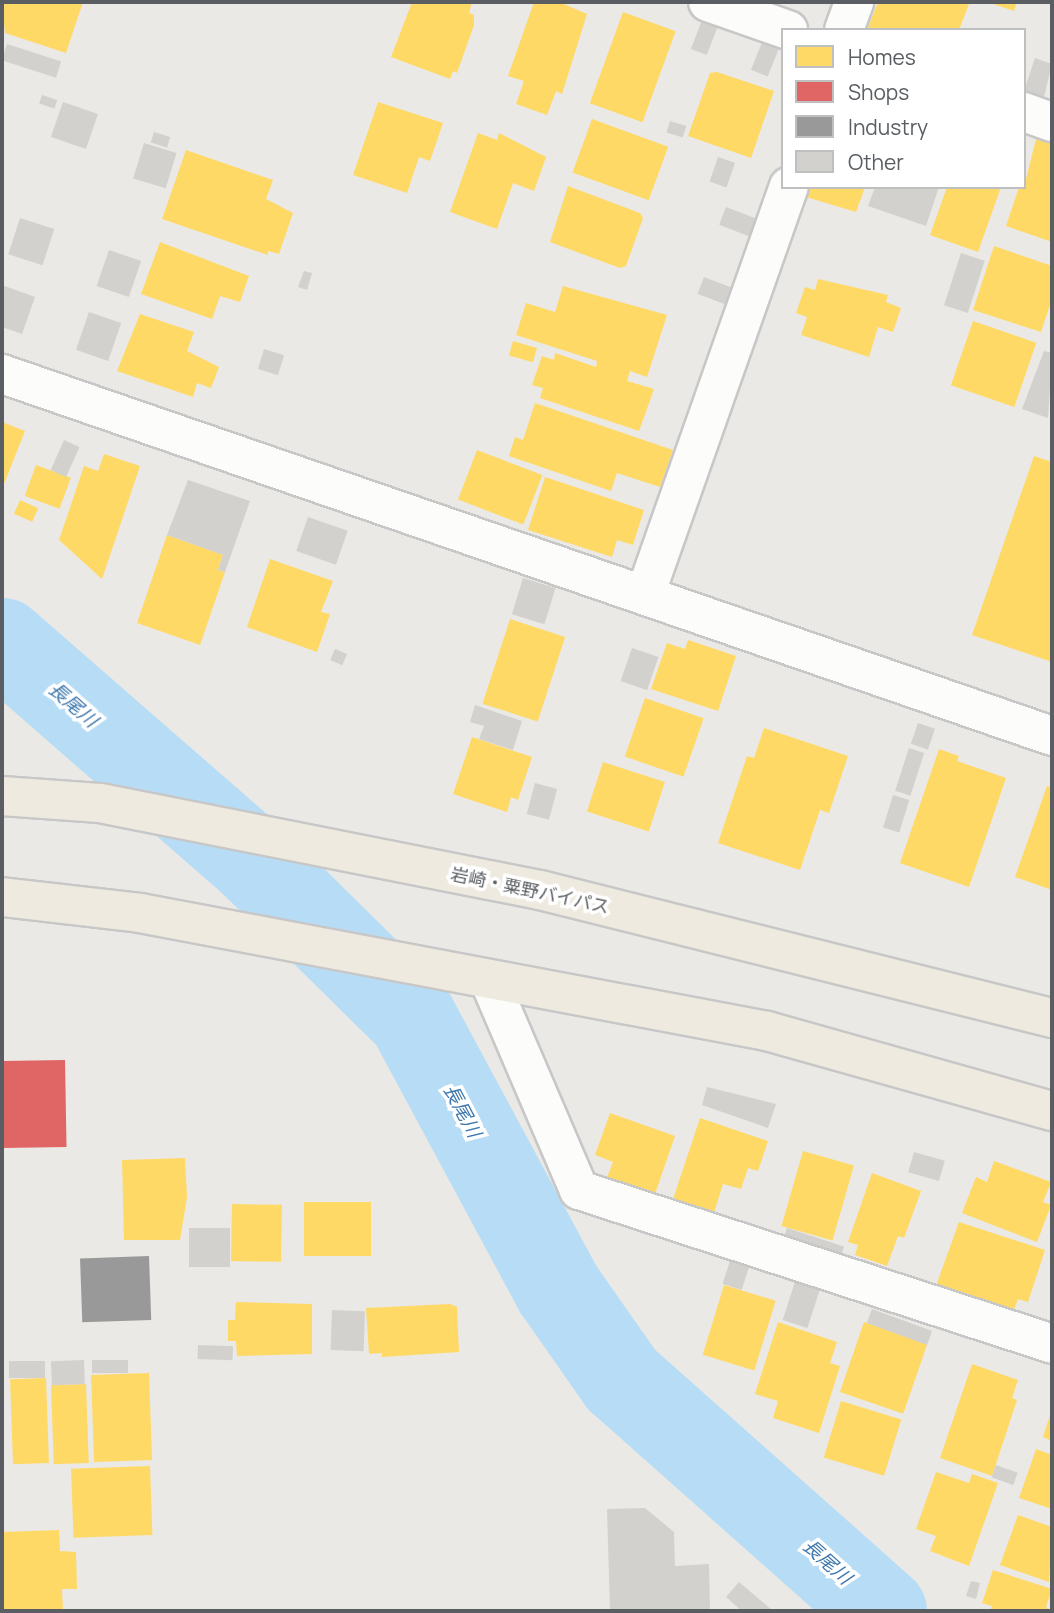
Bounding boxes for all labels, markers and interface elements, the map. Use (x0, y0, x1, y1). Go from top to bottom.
legend (781, 28, 1026, 189)
text: Homes (848, 43, 916, 71)
text: Shops (848, 78, 909, 106)
text: Industry (848, 113, 928, 141)
text: Other (848, 148, 904, 176)
water label: 長尾川 (44, 678, 102, 732)
street label: 岩崎・粟野バイパス (449, 863, 611, 917)
water label: 長尾川 (439, 1080, 485, 1142)
water label: 長尾川 (798, 1534, 856, 1590)

